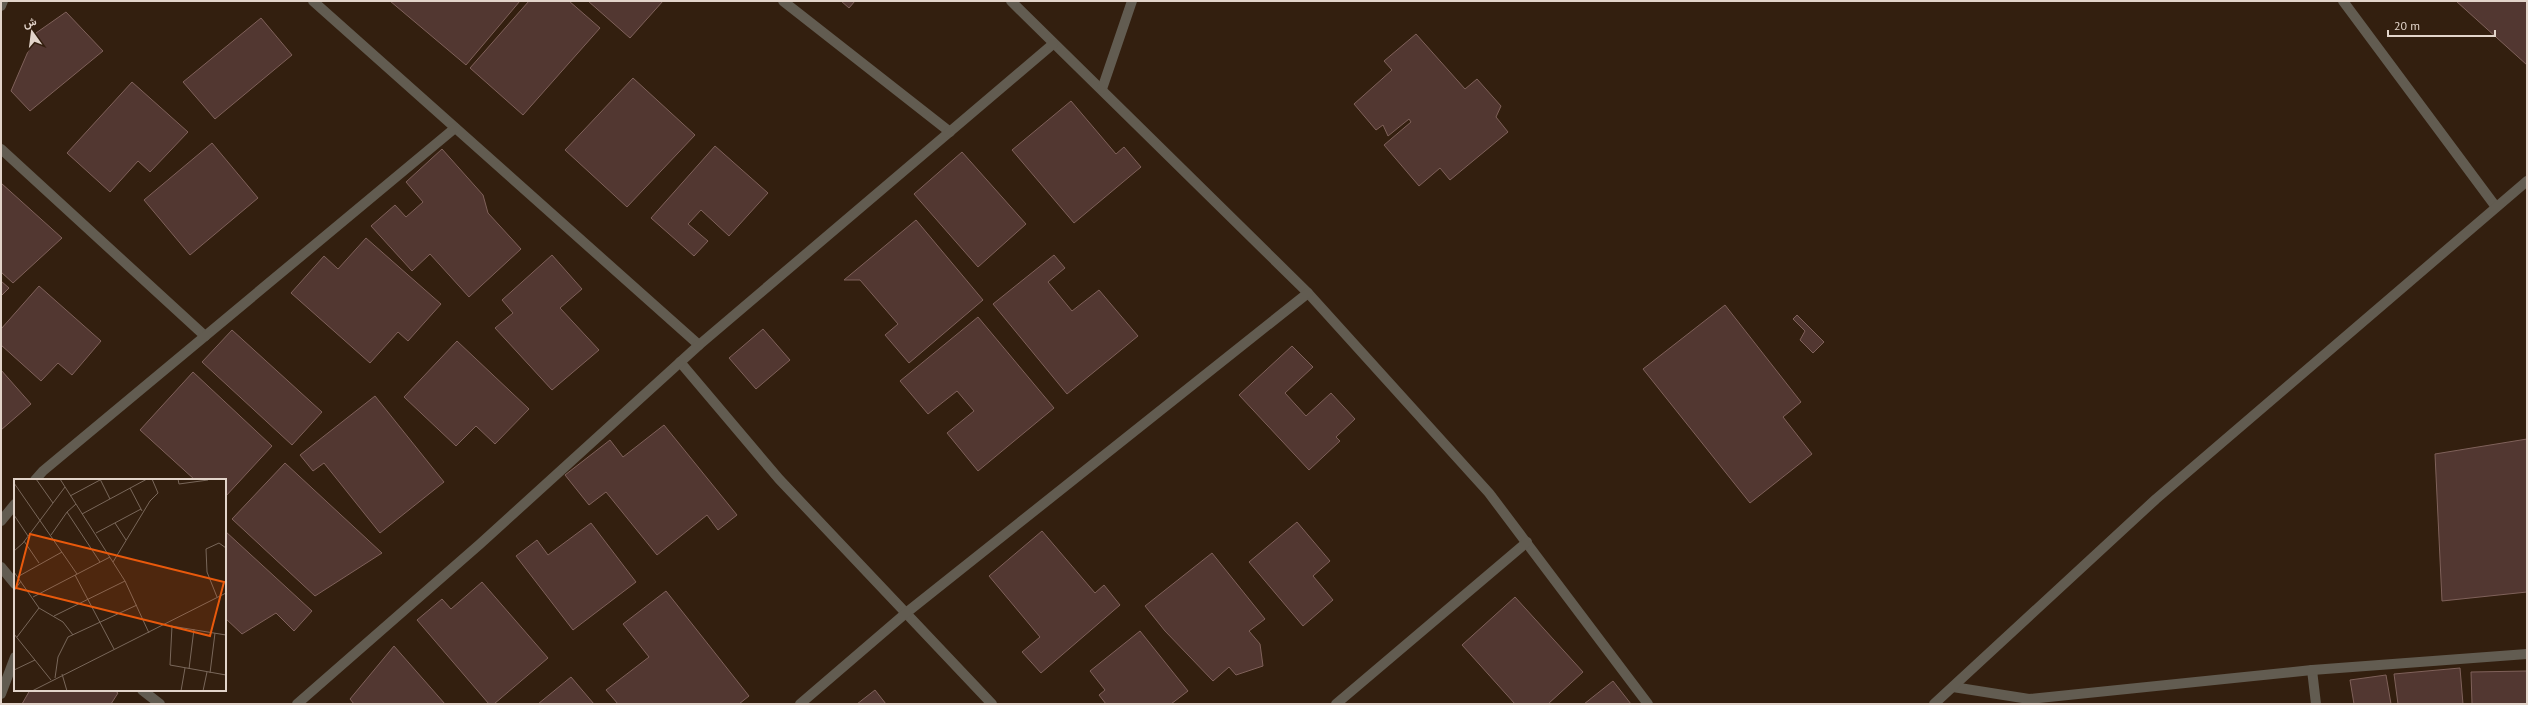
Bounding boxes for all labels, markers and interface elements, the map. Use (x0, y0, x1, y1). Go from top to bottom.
north arrow (12, 12, 52, 52)
scale bar (2388, 12, 2495, 38)
text: ش (21, 14, 38, 31)
text: 20 m (2394, 18, 2420, 33)
inset map (14, 479, 226, 691)

